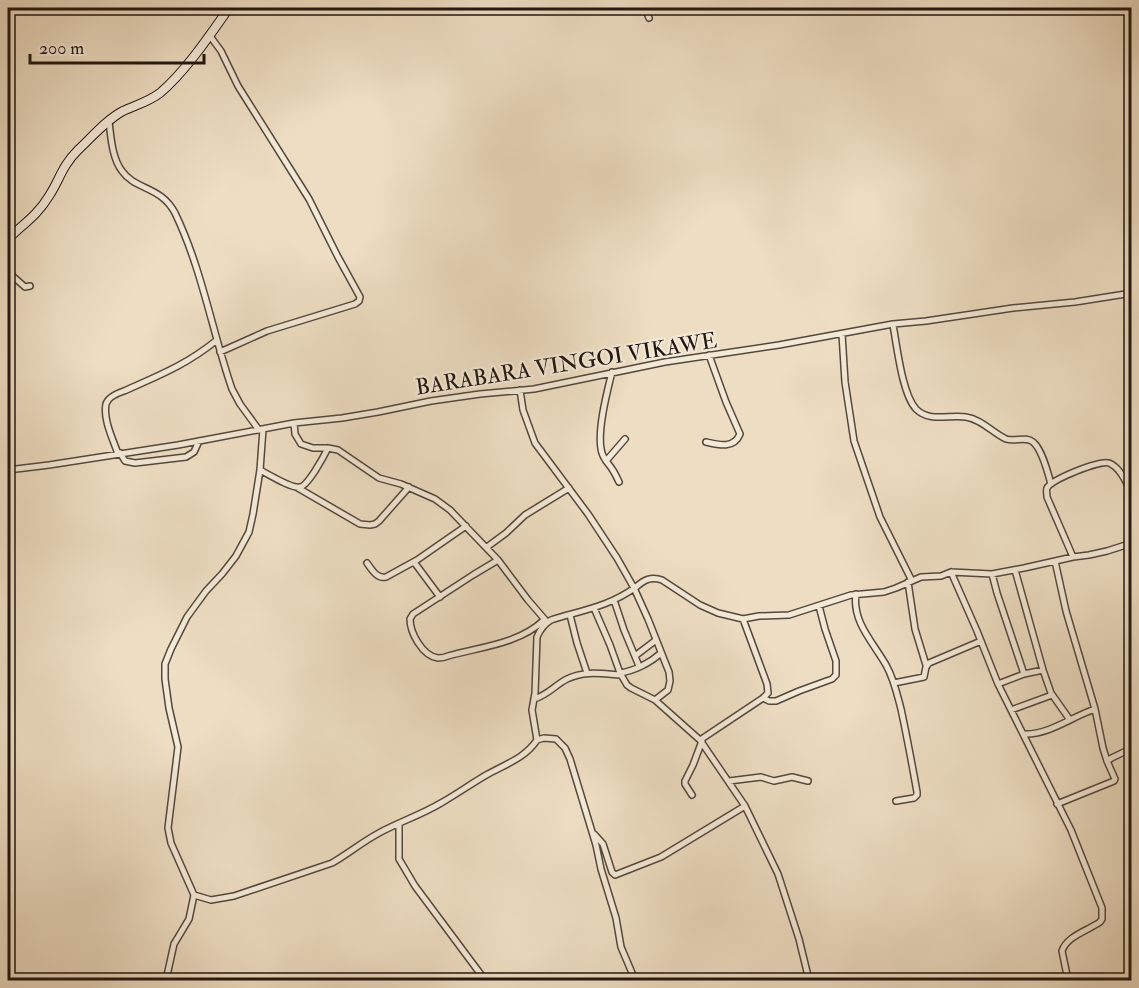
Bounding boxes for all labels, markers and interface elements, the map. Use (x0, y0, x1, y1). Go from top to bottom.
scale bar (30, 27, 204, 65)
text: 200 m (39, 37, 84, 60)
street label: BARABARA VINGOI VIKAWE (413, 326, 719, 402)

